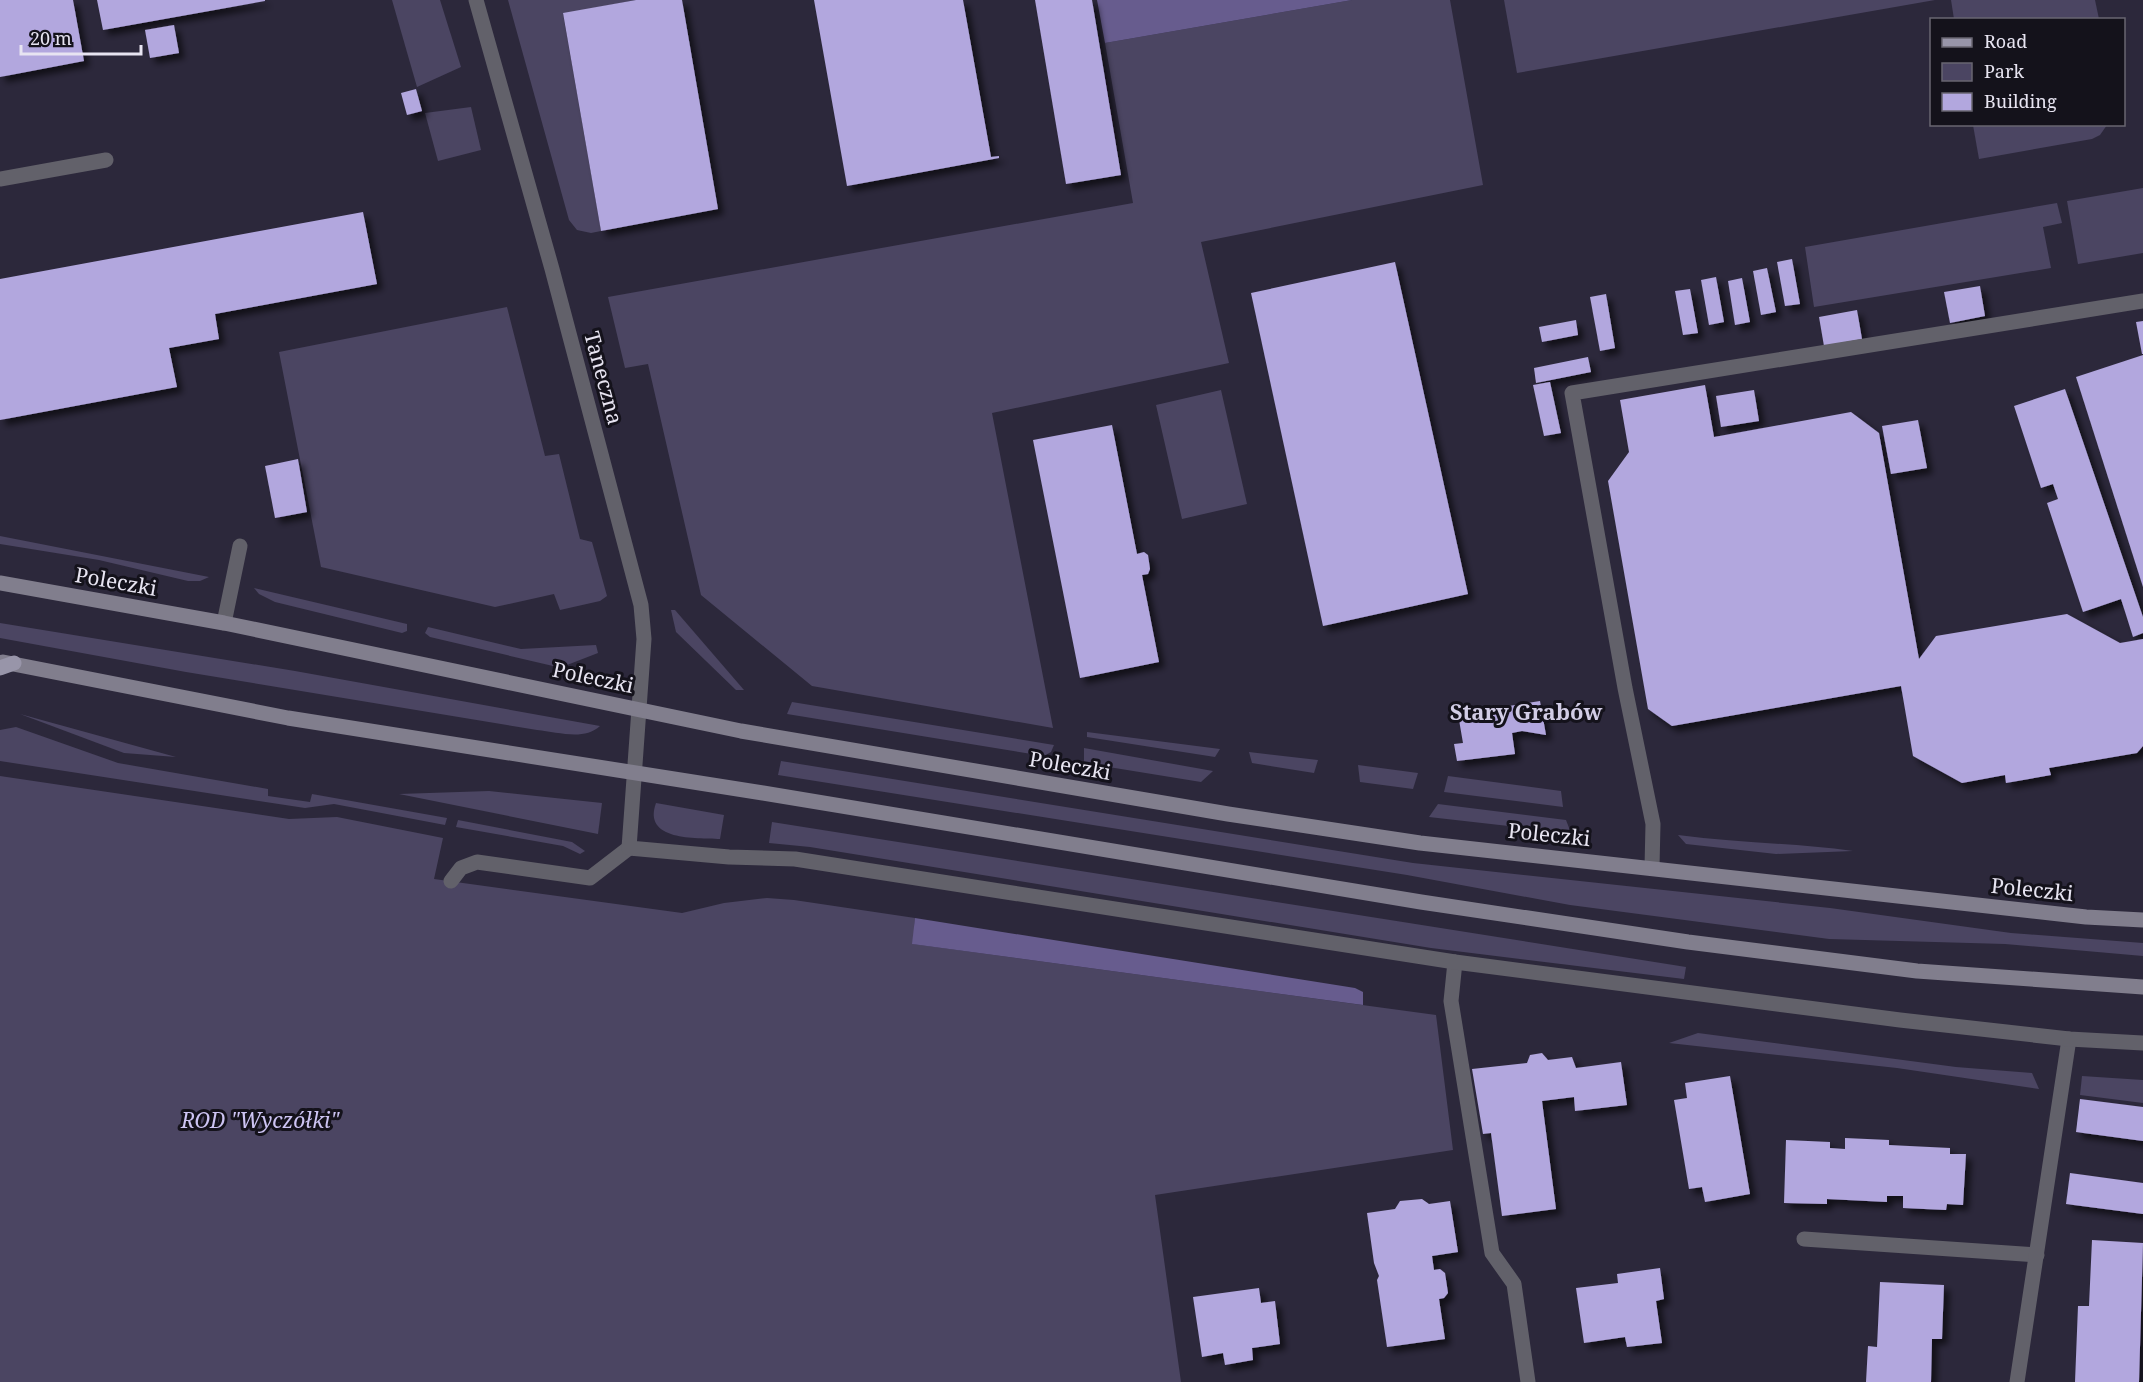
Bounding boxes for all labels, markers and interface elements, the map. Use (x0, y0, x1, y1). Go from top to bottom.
scale bar (21, 18, 141, 56)
legend (1930, 18, 2125, 126)
text: 20 m (30, 26, 72, 50)
text: Road (1984, 29, 2027, 53)
text: Park (1984, 59, 2024, 83)
text: Building (1984, 89, 2057, 113)
street label: Taneczna (578, 328, 630, 427)
street label: Poleczki (73, 560, 160, 602)
street label: Poleczki (550, 655, 637, 699)
district label: Stary Grabów (1450, 696, 1602, 726)
street label: Poleczki (1027, 744, 1114, 786)
street label: Poleczki (1507, 816, 1592, 852)
street label: Poleczki (1990, 871, 2075, 907)
park label: ROD "Wyczółki" (180, 1106, 340, 1134)

